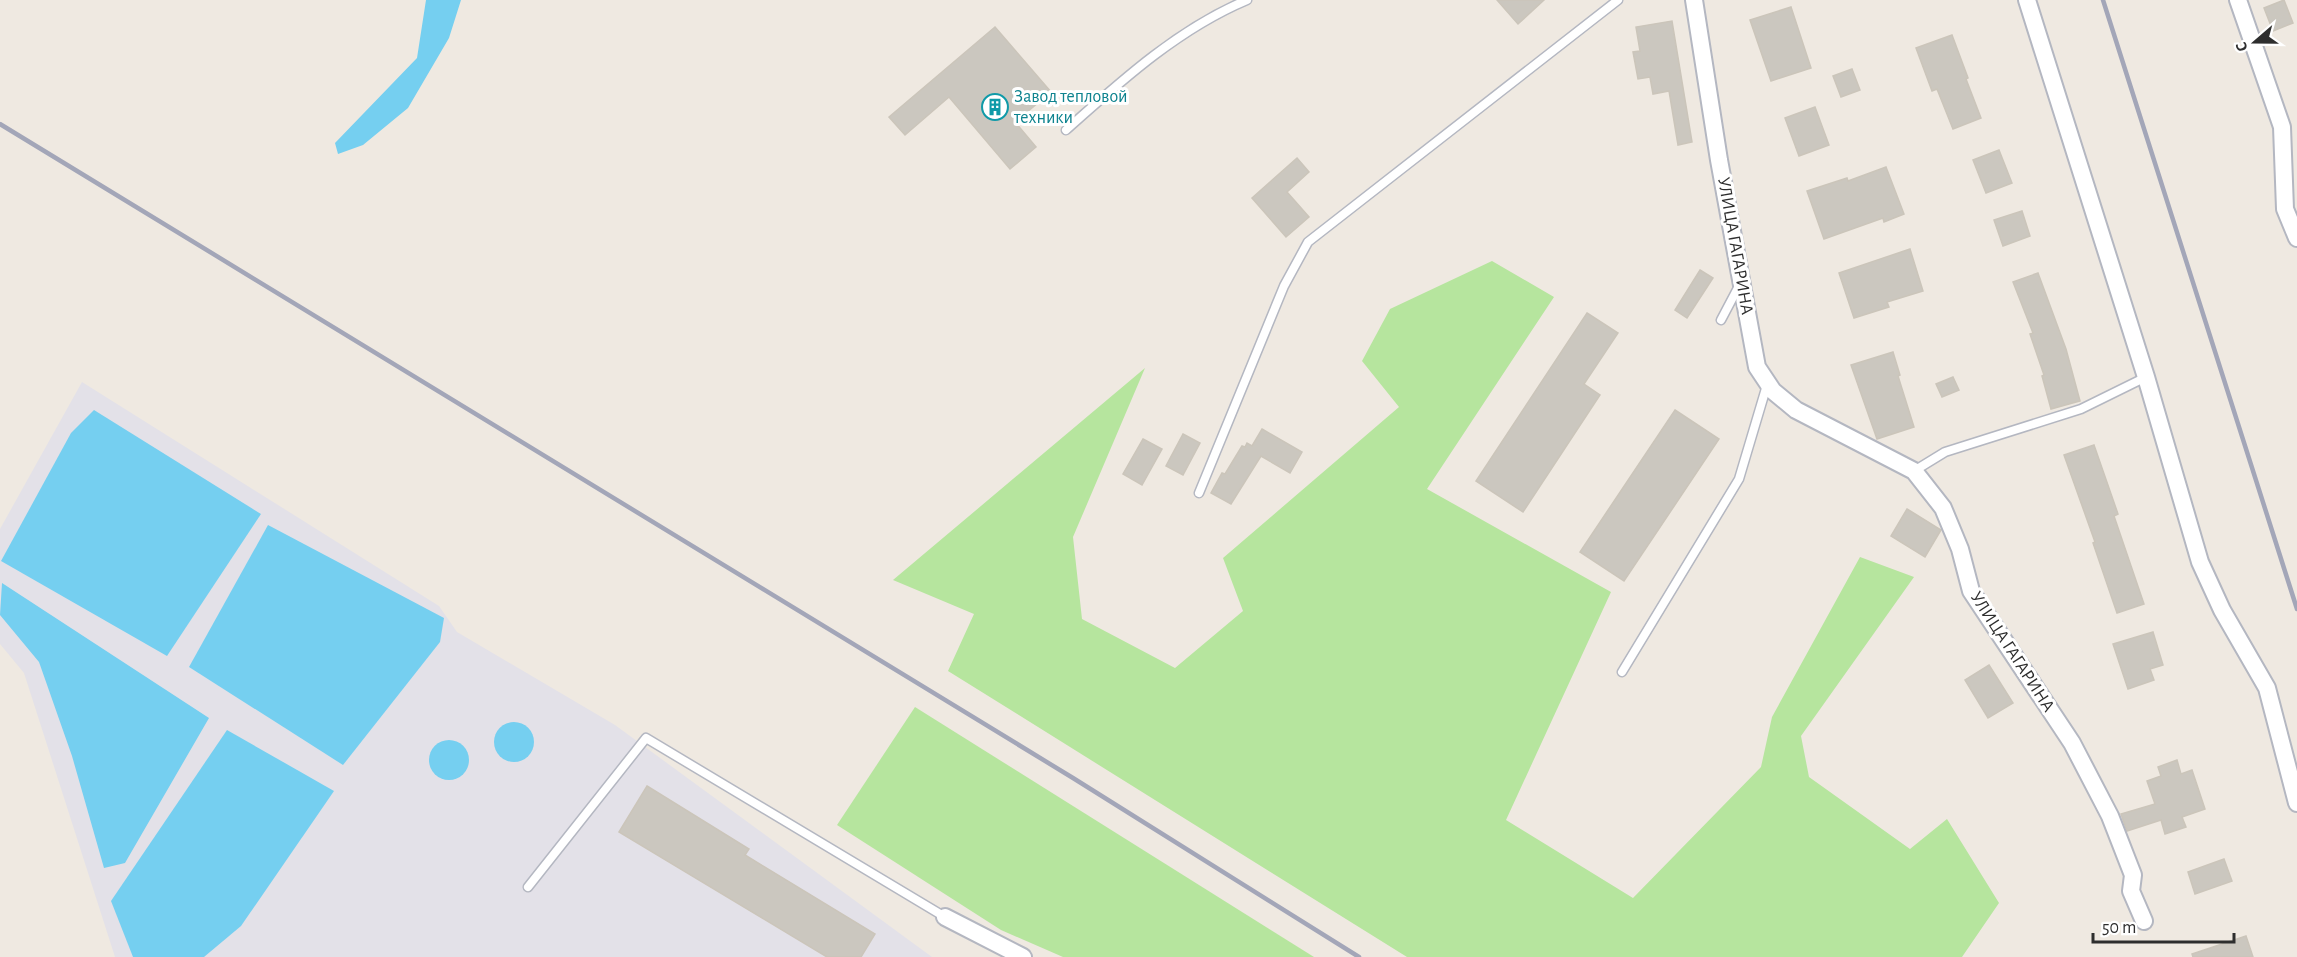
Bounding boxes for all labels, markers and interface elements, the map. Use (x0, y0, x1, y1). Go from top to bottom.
north arrow (2225, 12, 2285, 72)
text: С (2233, 40, 2251, 54)
place label: Завод тепловой техники (1013, 88, 1128, 127)
building icon: Завод тепловой техники (980, 92, 1010, 122)
street label: УЛИЦА ГАГАРИНА (1714, 176, 1756, 317)
street label: УЛИЦА ГАГАРИНА (1967, 589, 2058, 716)
scale bar (2093, 906, 2234, 944)
text: 50 m (2102, 919, 2136, 937)

